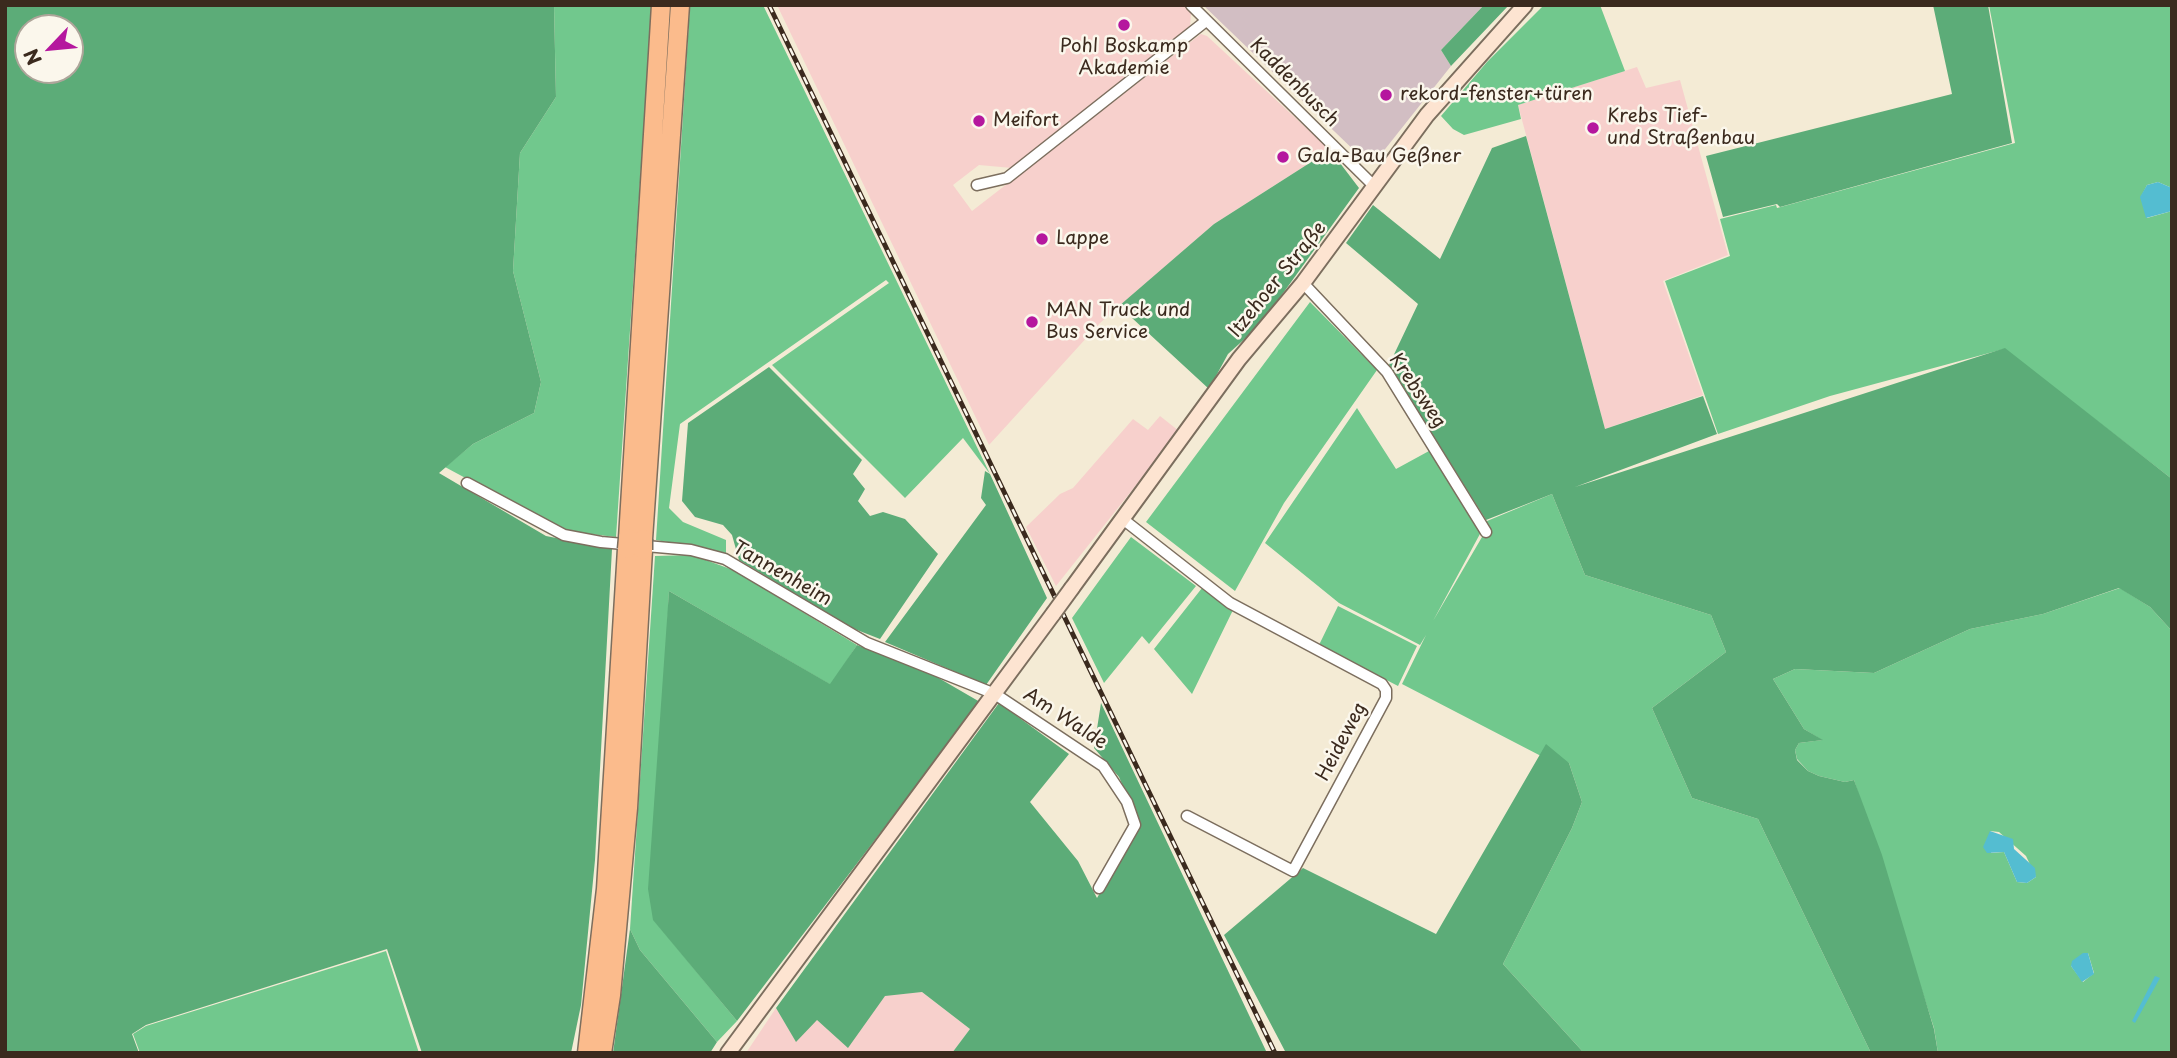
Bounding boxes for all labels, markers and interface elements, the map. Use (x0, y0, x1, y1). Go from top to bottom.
north arrow (14, 14, 84, 84)
marker: Pohl Boskamp Akademie (1116, 17, 1132, 33)
street label: Kaddenbusch (1245, 34, 1343, 132)
place label: Pohl Boskamp Akademie (1060, 36, 1188, 80)
text: N (16, 44, 48, 70)
place label: rekord-fenster+türen (1400, 84, 1593, 106)
marker: rekord-fenster+türen (1378, 87, 1394, 103)
place label: Krebs Tief- und Straßenbau (1607, 106, 1755, 150)
place label: Meifort (993, 110, 1059, 132)
marker: Meifort (971, 113, 987, 129)
marker: Krebs Tief- und Straßenbau (1585, 120, 1601, 136)
place label: Gala-Bau Geßner (1297, 146, 1461, 168)
marker: Gala-Bau Geßner (1275, 149, 1291, 165)
street label: Itzehoer Straße (1224, 218, 1332, 342)
place label: Lappe (1056, 228, 1109, 250)
marker: Lappe (1034, 231, 1050, 247)
place label: MAN Truck und Bus Service (1046, 300, 1190, 344)
marker: MAN Truck und Bus Service (1024, 314, 1040, 330)
street label: Krebsweg (1384, 349, 1450, 433)
street label: Tannenheim (728, 537, 836, 611)
street label: Am Walde (1019, 683, 1111, 755)
street label: Heideweg (1312, 699, 1372, 785)

